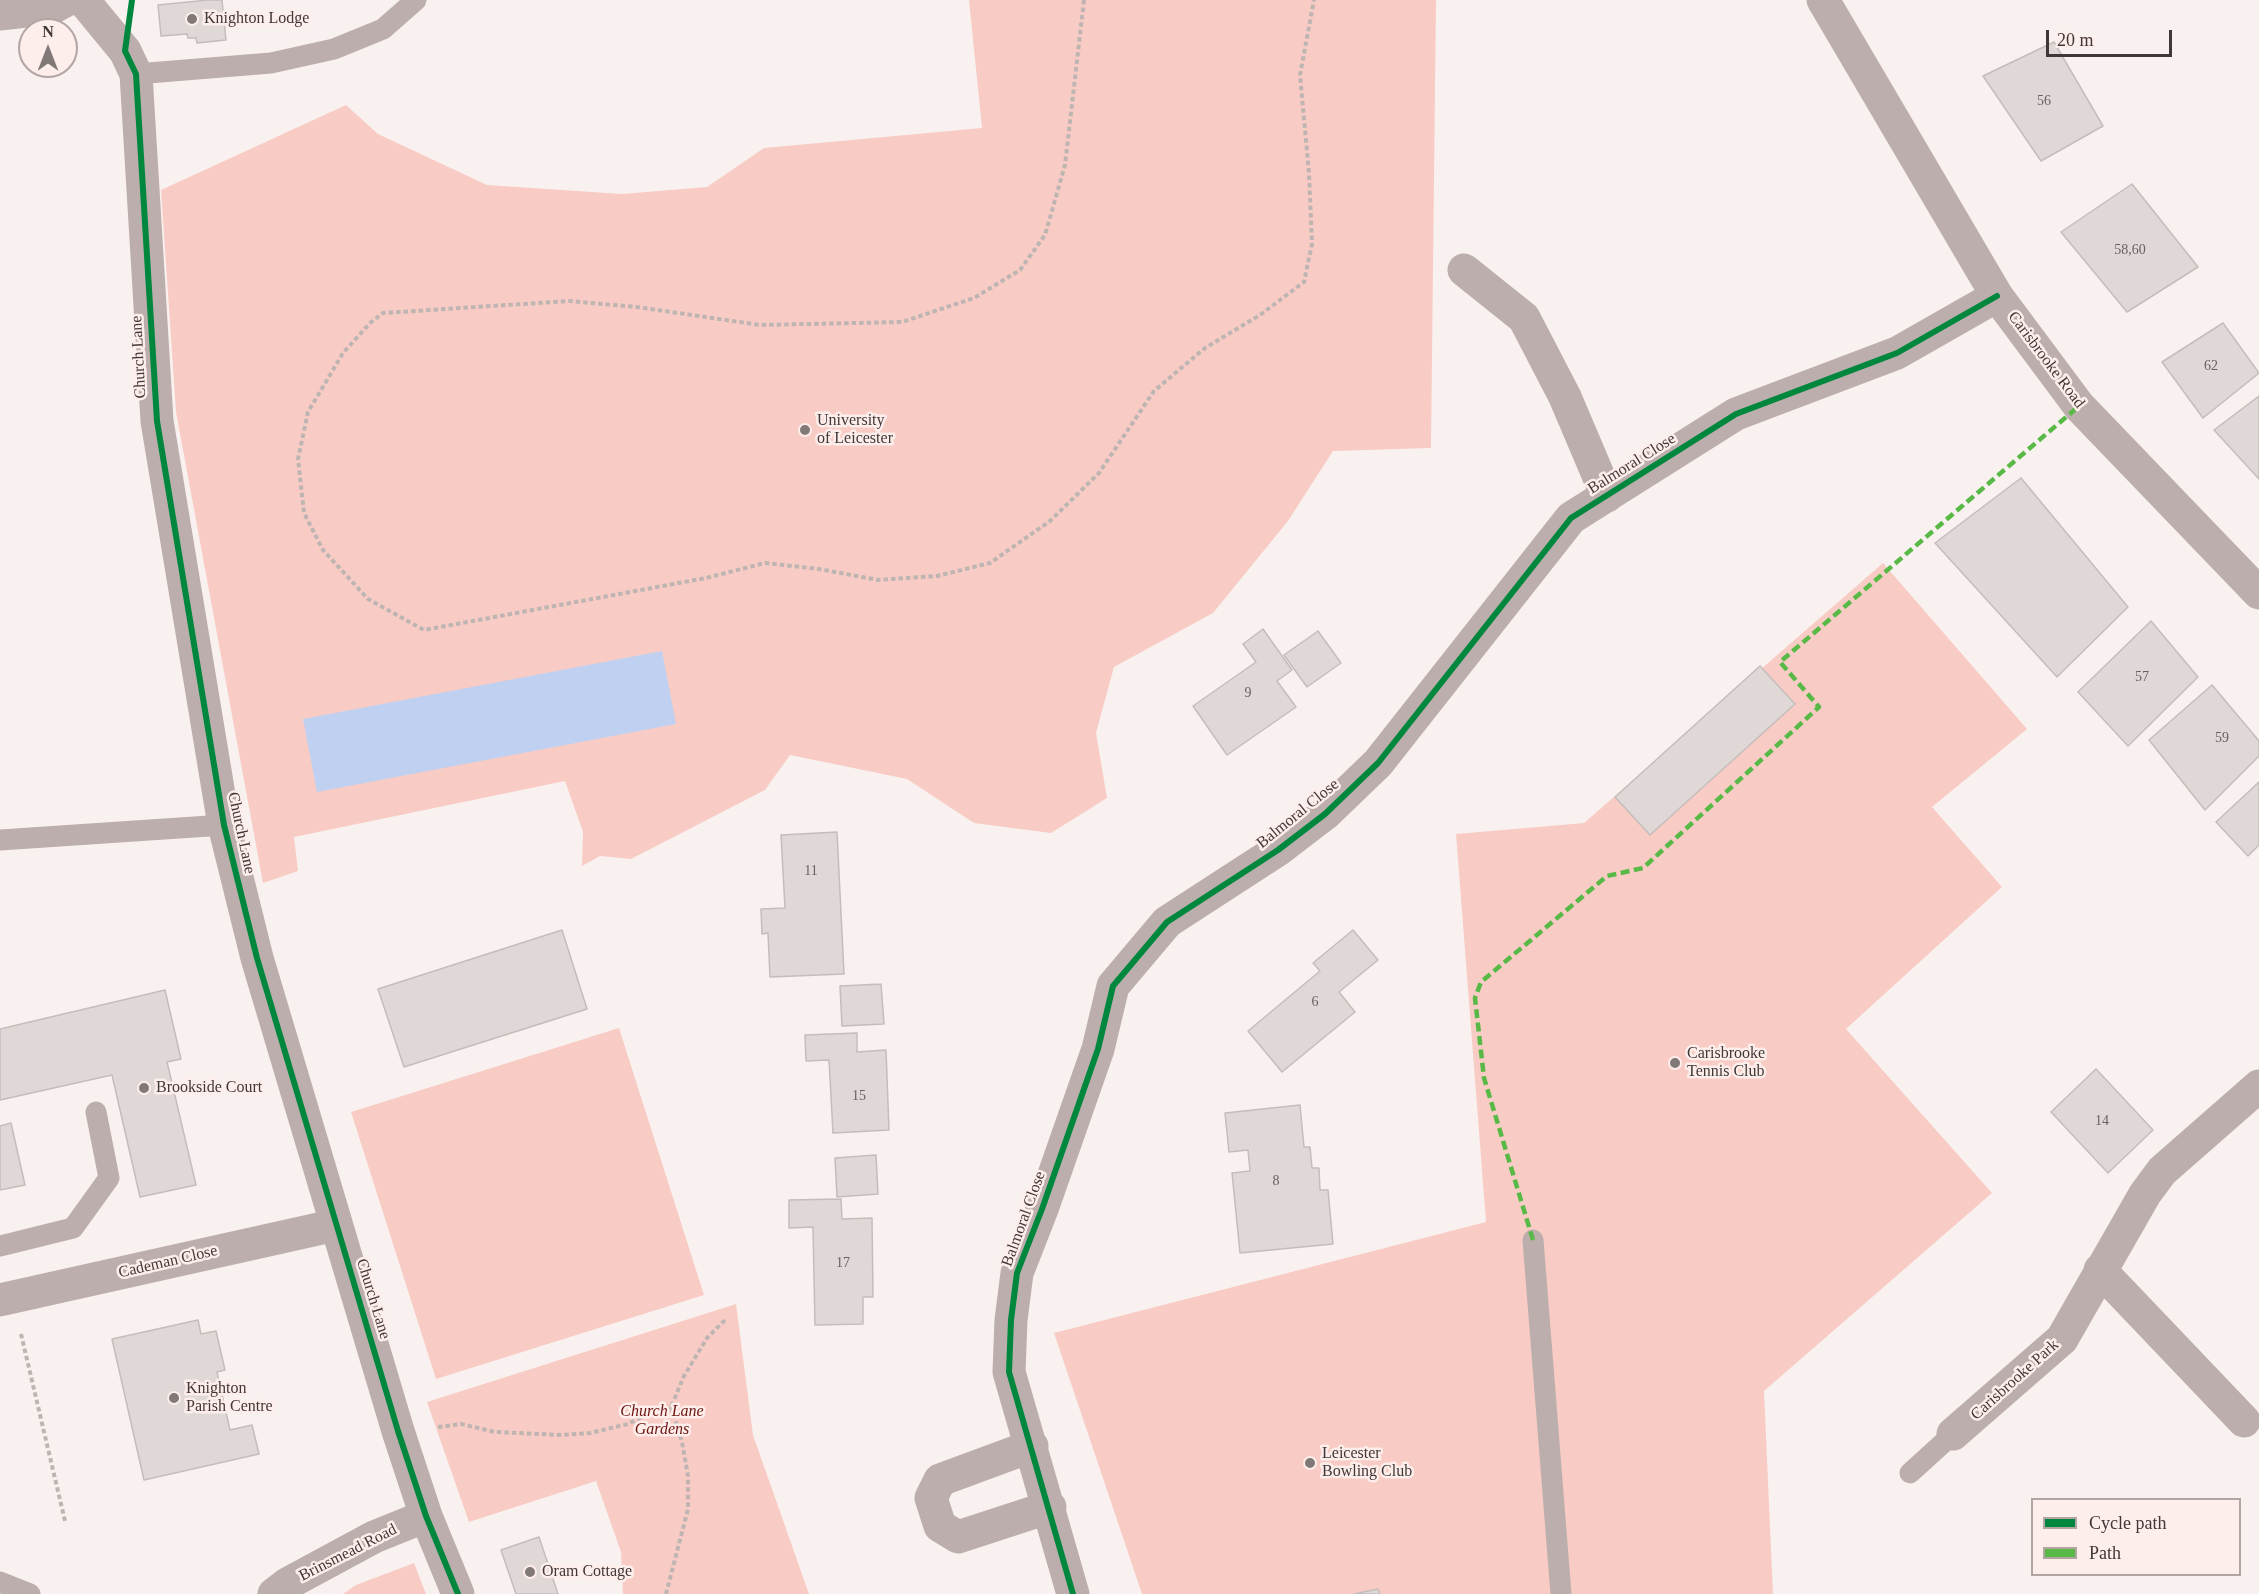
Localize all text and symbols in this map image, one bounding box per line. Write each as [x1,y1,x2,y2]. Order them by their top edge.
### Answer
place label: Knighton Lodge [204,9,309,29]
marker: Knighton Lodge [185,12,199,26]
north arrow [18,18,78,78]
scale bar [2049,18,2175,56]
text: N [42,23,54,40]
text: 20 m [2057,30,2094,50]
house number: 56 [2037,93,2051,109]
house number: 58,60 [2114,242,2146,258]
street label: Carisbrooke Road [2003,308,2089,412]
street label: Church Lane [127,315,151,399]
house number: 62 [2204,358,2218,374]
place label: University of Leicester [817,411,893,449]
marker: University of Leicester [798,423,812,437]
street label: Balmoral Close [1585,429,1679,499]
house number: 57 [2135,669,2149,685]
house number: 9 [1244,685,1252,701]
house number: 59 [2215,730,2229,746]
street label: Balmoral Close [1253,775,1343,853]
street label: Church Lane [223,790,259,876]
house number: 11 [804,863,818,879]
house number: 6 [1312,994,1318,1010]
place label: Carisbrooke Tennis Club [1687,1044,1765,1082]
marker: Carisbrooke Tennis Club [1668,1056,1682,1070]
place label: Brookside Court [156,1078,262,1098]
marker: Brookside Court [137,1081,151,1095]
house number: 15 [852,1088,866,1104]
house number: 14 [2095,1113,2109,1129]
street label: Balmoral Close [998,1169,1050,1269]
house number: 8 [1272,1173,1280,1189]
street label: Cademan Close [117,1241,219,1283]
house number: 17 [836,1255,850,1271]
street label: Church Lane [352,1256,394,1342]
street label: Carisbrooke Park [1967,1336,2063,1424]
place label: Knighton Parish Centre [186,1379,273,1417]
marker: Knighton Parish Centre [167,1391,181,1405]
park label: Church Lane Gardens [620,1402,704,1440]
place label: Leicester Bowling Club [1322,1444,1412,1482]
marker: Leicester Bowling Club [1303,1456,1317,1470]
legend [2031,1498,2241,1576]
text: Cycle path [2089,1513,2166,1533]
street label: Brinsmead Road [296,1520,400,1586]
text: Path [2089,1543,2121,1563]
place label: Oram Cottage [542,1562,632,1582]
marker: Oram Cottage [523,1565,537,1579]

